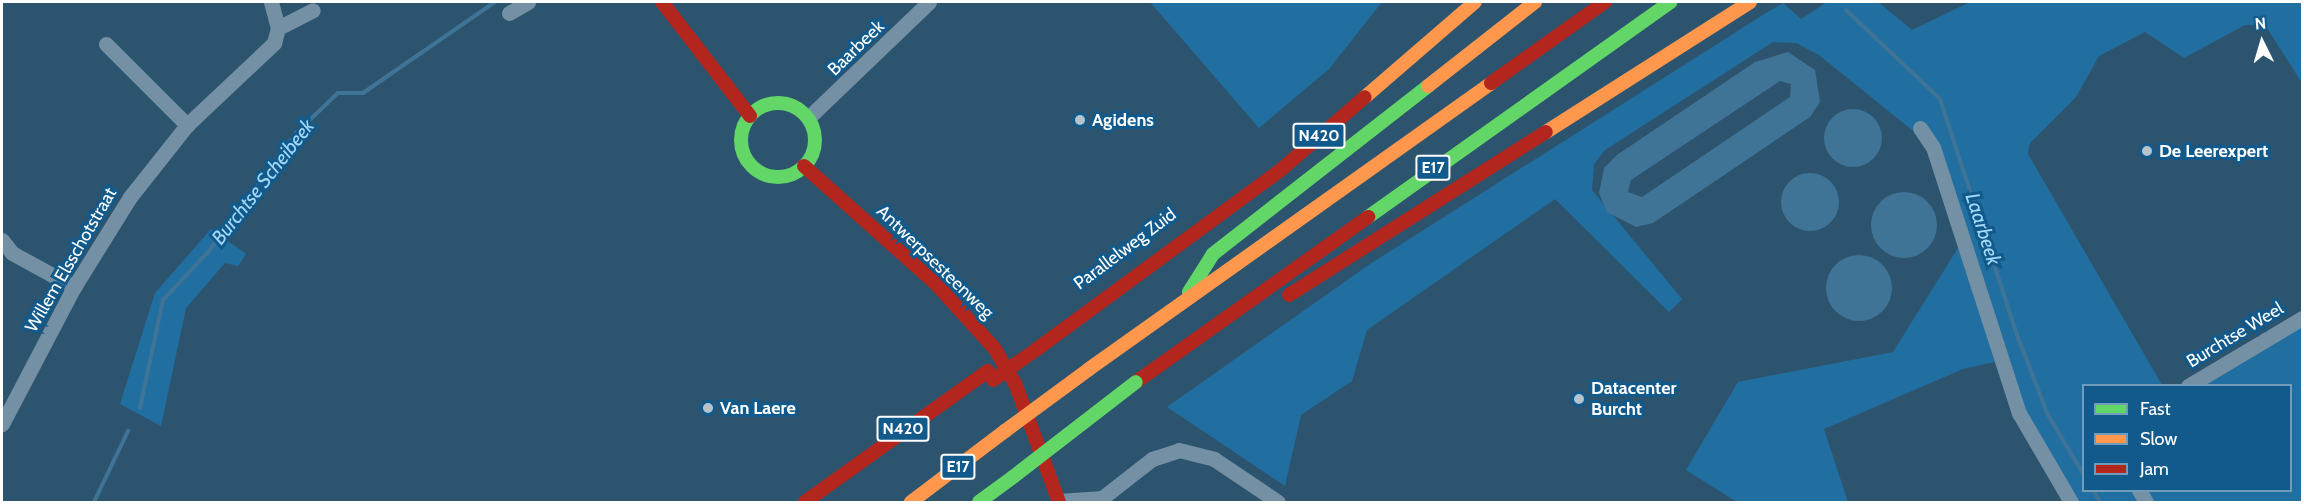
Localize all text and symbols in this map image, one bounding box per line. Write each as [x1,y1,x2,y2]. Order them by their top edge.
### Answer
north arrow [2232,12,2292,72]
text: N [2254,14,2267,34]
street label: Baarbeek [823,16,889,80]
place label: Agidens [1092,109,1154,131]
marker: Agidens [1073,113,1087,127]
water label: Burchtse Scheibeek [207,115,319,249]
road number: N420 [1292,123,1346,149]
place label: De Leerexpert [2159,140,2268,162]
marker: De Leerexpert [2140,144,2154,158]
road number: E17 [1415,155,1451,181]
street label: Willem Elsschotstraat [21,184,121,336]
water label: Laarbeek [1960,190,2006,268]
street label: Antwerpsesteenweg [872,201,998,323]
street label: Parallelweg Zuid [1070,204,1180,294]
street label: Burchtse Weel [2183,298,2287,372]
place label: Datacenter Burcht [1591,378,1676,420]
legend [2082,384,2292,492]
marker: Datacenter Burcht [1572,392,1586,406]
place label: Van Laere [720,397,796,419]
text: Fast [2140,398,2171,420]
marker: Van Laere [701,401,715,415]
road number: N420 [876,416,930,442]
text: Slow [2140,428,2177,450]
road number: E17 [940,454,976,480]
text: Jam [2140,458,2169,480]

